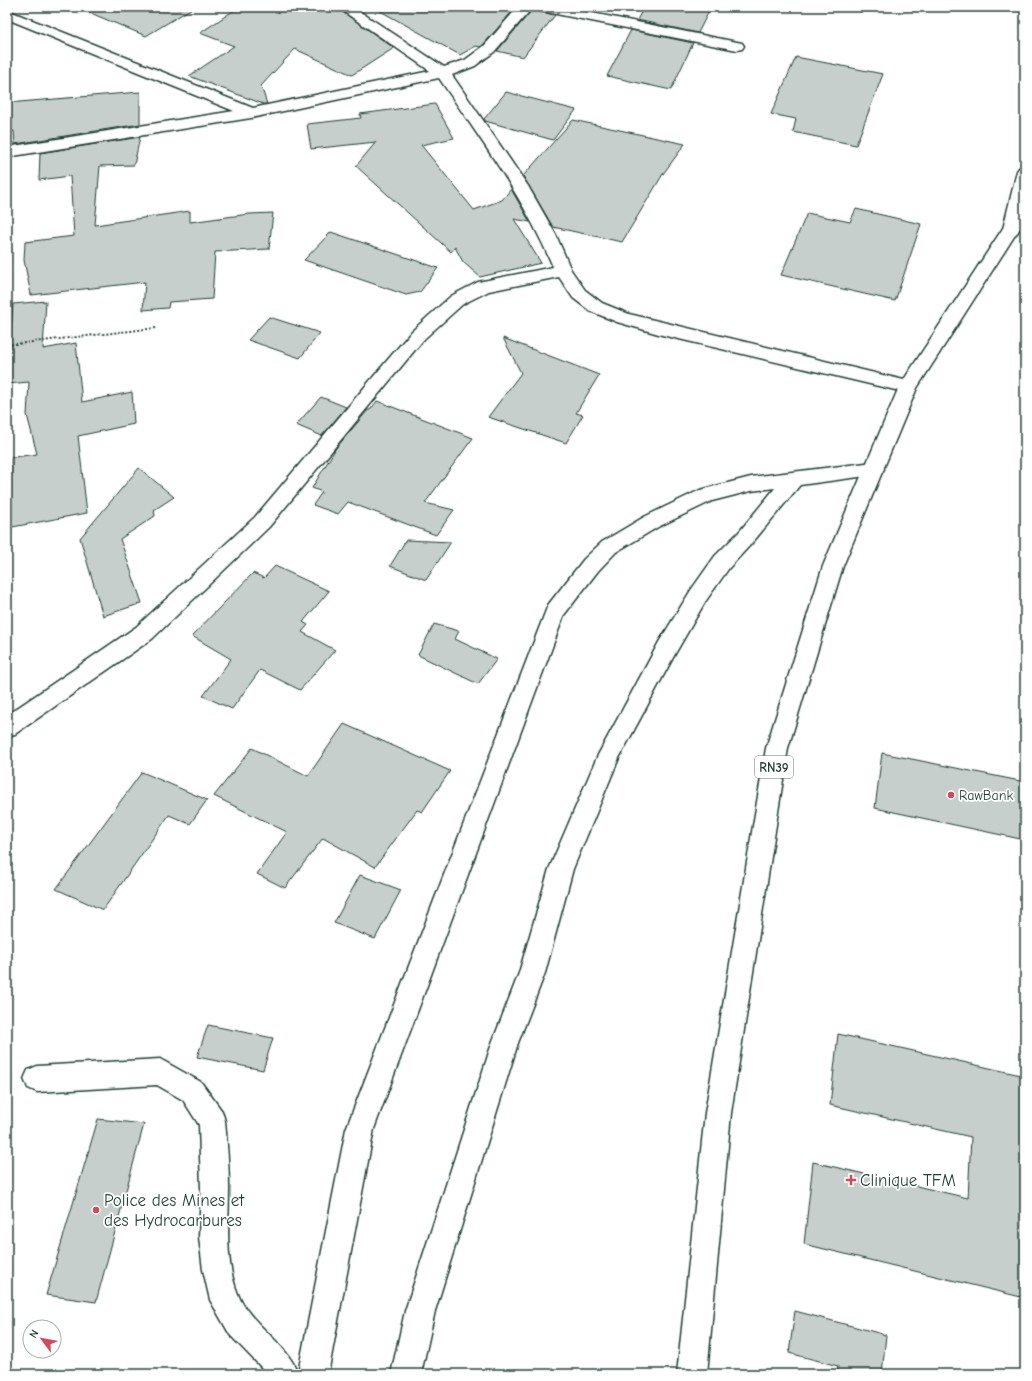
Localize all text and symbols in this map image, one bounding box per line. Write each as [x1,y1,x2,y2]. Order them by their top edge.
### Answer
road number: RN39 [755,756,793,778]
place label: RawBank [959,787,1013,804]
marker: RawBank [946,790,956,800]
place label: Clinique TFM [860,1171,956,1190]
marker: Clinique TFM [845,1174,857,1186]
place label: Police des Mines et des Hydrocarbures [104,1191,245,1230]
marker: Police des Mines et des Hydrocarbures [91,1205,101,1215]
north arrow [22,1319,62,1359]
text: N [27,1327,41,1340]

